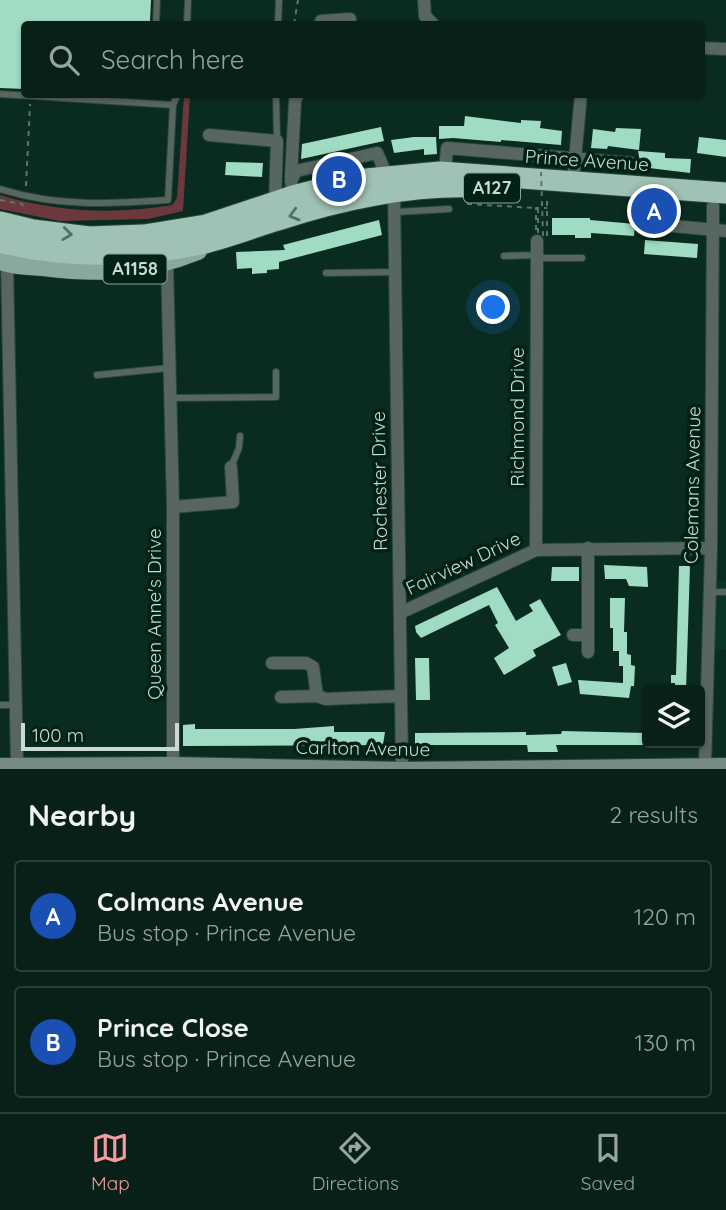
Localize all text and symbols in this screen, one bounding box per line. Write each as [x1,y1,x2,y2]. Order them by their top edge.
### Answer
search box [21,21,705,98]
icon: search [45,41,83,79]
text: Search here [101,43,245,76]
street label: Prince Avenue [524,144,650,176]
pin: B [316,153,362,205]
road number: A127 [464,174,520,202]
pin: A [631,185,677,237]
one-way arrow [288,206,300,221]
one-way arrow [61,227,73,242]
road number: A1158 [104,255,166,284]
your location [476,290,510,324]
street label: Richmond Drive [505,347,529,487]
street label: Colemans Avenue [679,406,705,564]
street label: Rochester Drive [366,411,392,551]
street label: Fairview Drive [402,526,524,600]
street label: Queen Anne's Drive [142,528,166,700]
map controls [642,685,705,748]
button: layers [642,685,705,748]
scale bar [21,720,178,752]
text: 100 m [32,723,84,747]
street label: Carlton Avenue [296,735,430,761]
text: Nearby [28,796,136,834]
text: 2 results [609,800,698,829]
text: Colmans Avenue [97,885,304,918]
text: A [46,902,60,931]
text: 120 m [634,902,696,931]
text: Bus stop · Prince Avenue [97,918,356,947]
text: Prince Close [97,1011,249,1044]
text: B [45,1028,61,1057]
text: 130 m [634,1028,696,1057]
text: Bus stop · Prince Avenue [97,1044,356,1073]
tab: Map [91,1129,130,1195]
tab: Directions [312,1129,399,1195]
tab: Saved [581,1129,635,1195]

